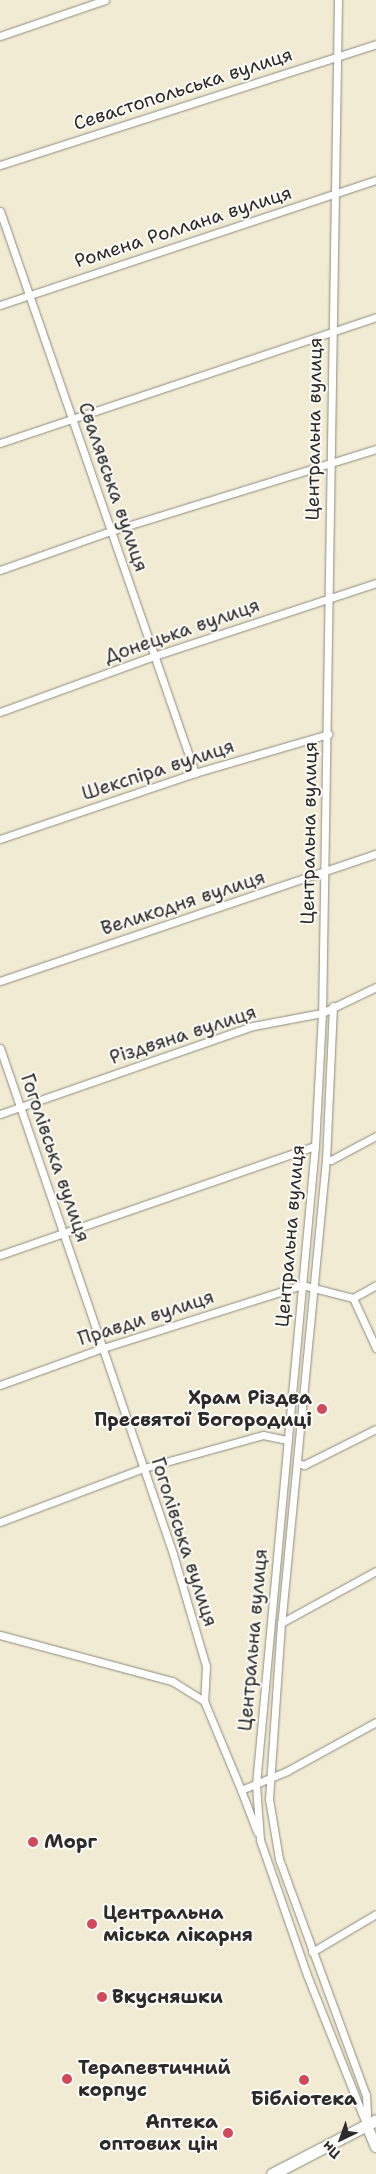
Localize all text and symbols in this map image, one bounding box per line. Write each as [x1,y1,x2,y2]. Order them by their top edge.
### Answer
street label: Севастопольська вулиця [71,43,295,135]
street label: Ромена Роллана вулиця [71,181,295,273]
street label: Центральна вулиця [301,337,327,521]
street label: Свалявська вулиця [73,399,153,575]
street label: Донецька вулиця [101,594,263,668]
street label: Шекспіра вулиця [79,735,237,805]
street label: Центральна вулиця [296,741,322,925]
street label: Великодня вулиця [98,866,268,940]
street label: Різдвяна вулиця [107,1001,259,1069]
street label: Гоголівська вулиця [15,1071,95,1245]
street label: Центральна вулиця [271,1144,309,1328]
street label: Правди вулиця [75,1285,217,1351]
place label: Храм Різдва Пресвятої Богородиці [94,1387,312,1431]
marker: Храм Різдва Пресвятої Богородиці [316,1403,328,1415]
street label: Гоголівська вулиця [146,1454,222,1630]
street label: Центральна вулиця [234,1548,272,1732]
place label: Морг [44,1831,97,1853]
marker: Морг [26,1835,40,1849]
place label: Центральна міська лікарня [103,1902,253,1946]
marker: Центральна міська лікарня [85,1917,99,1931]
place label: Вкусняшки [112,1986,223,2008]
marker: Вкусняшки [96,1991,108,2003]
place label: Терапевтичний корпус [78,2057,231,2101]
marker: Терапевтичний корпус [60,2072,74,2086]
marker: Бібліотека [298,2074,310,2086]
place label: Бібліотека [251,2088,357,2110]
place label: Аптека оптових цін [99,2111,218,2155]
north arrow [316,2114,366,2164]
marker: Аптека оптових цін [222,2127,234,2139]
text: Пн [318,2137,344,2163]

